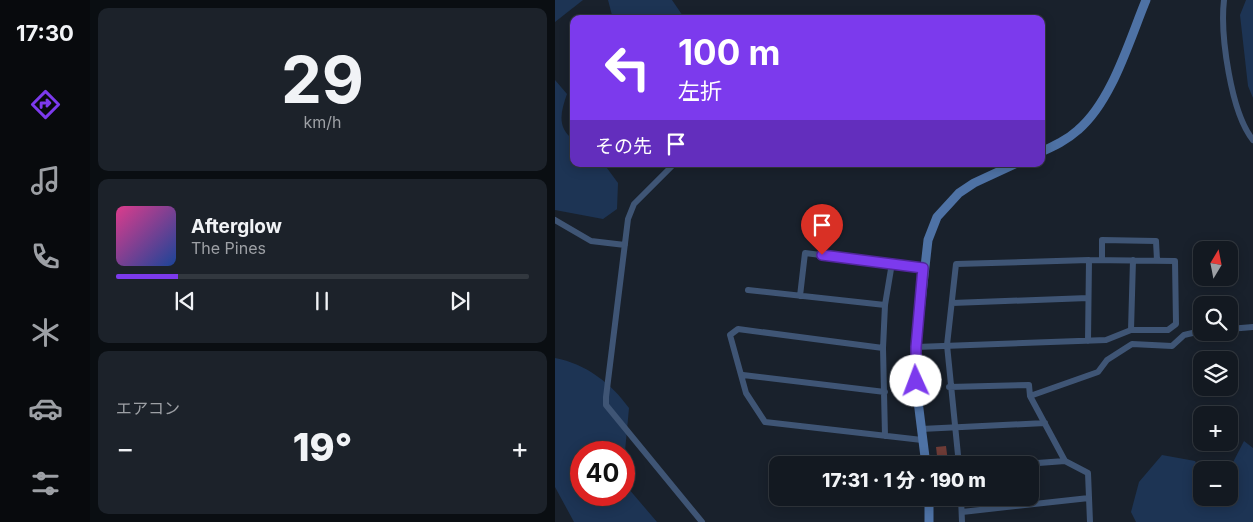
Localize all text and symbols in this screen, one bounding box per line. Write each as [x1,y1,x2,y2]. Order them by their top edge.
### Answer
text: 17:30 [16,20,74,46]
text: 100 m [678,31,781,73]
icon: left [595,35,660,100]
text: 29 [281,40,364,119]
text: 左折 [678,78,722,104]
icon: directions [28,87,63,122]
text: km/h [303,112,342,132]
icon: arrive [662,130,690,158]
text: その先 [595,135,652,158]
icon: music [28,163,63,198]
pin [801,204,843,255]
icon: arrive [808,211,836,239]
text: Afterglow [191,215,282,238]
text: The Pines [191,238,266,258]
icon: phone [28,239,63,274]
north arrow [1193,241,1237,286]
map controls [1193,241,1238,506]
icon: previous [171,287,199,315]
icon: pause [308,287,336,315]
icon: next [446,287,474,315]
button: search [1193,296,1238,341]
icon: climate [28,315,63,350]
button: layers [1193,351,1238,396]
position arrow [889,354,941,406]
icon: car [28,391,63,426]
text: エアコン [116,398,180,418]
button: + [1193,406,1238,451]
text: 19° [293,424,352,470]
text: − [116,431,135,465]
text: + [510,431,529,465]
speed limit sign: 40 [570,441,635,506]
button: − [1193,461,1238,506]
icon: filters [28,466,63,501]
text: 17:31 · 1 分 · 190 m [822,469,986,492]

